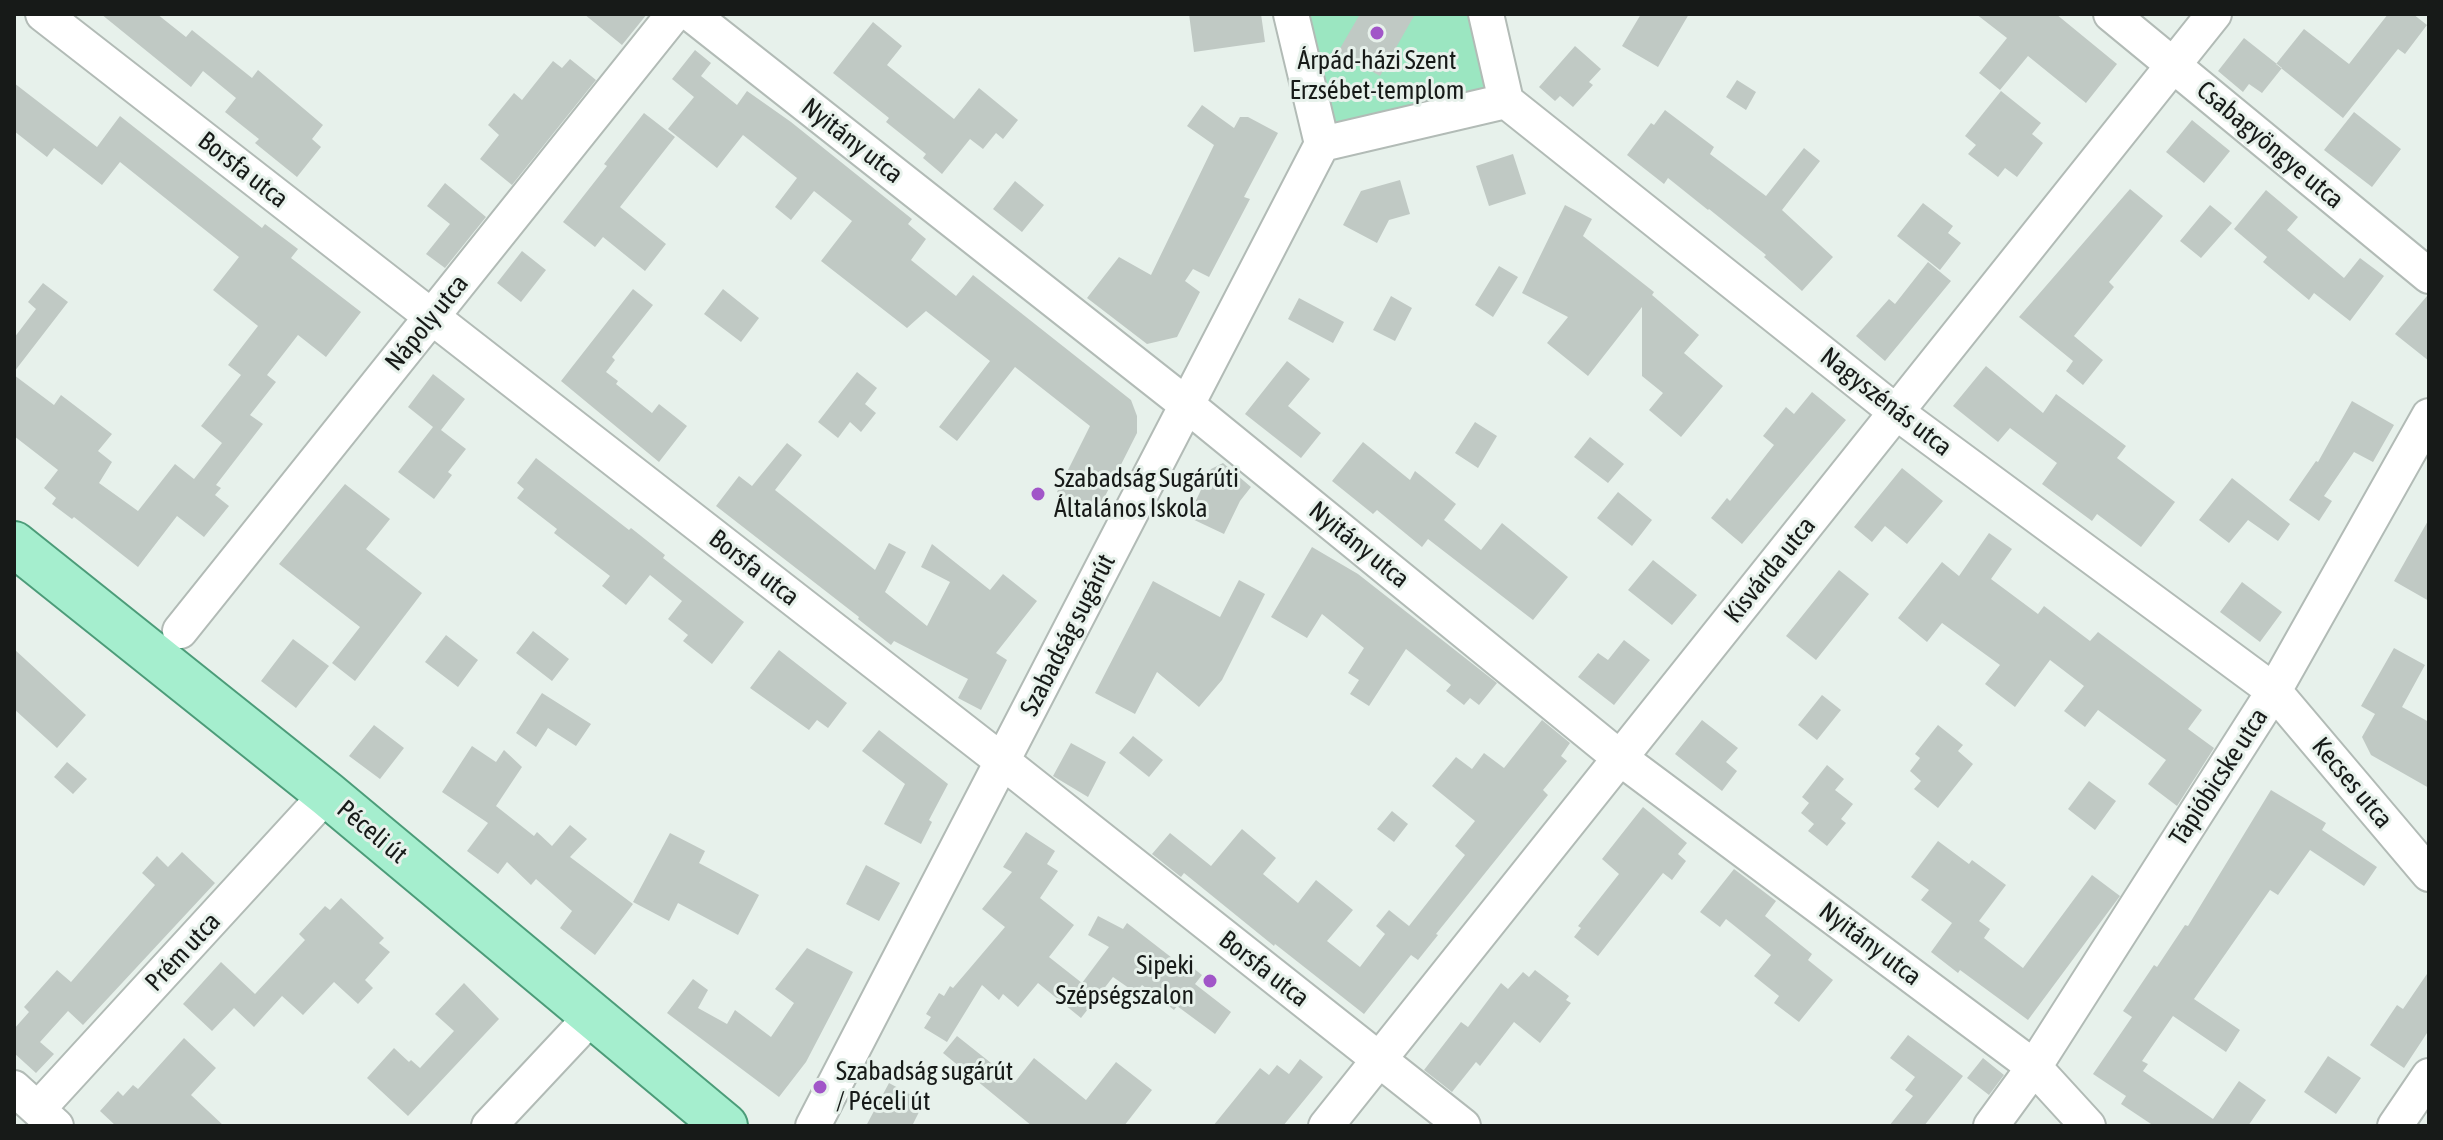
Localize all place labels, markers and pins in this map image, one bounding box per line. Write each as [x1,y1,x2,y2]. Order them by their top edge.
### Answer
marker: Árpád-házi Szent Erzsébet-templom [1368,24,1386,42]
place label: Árpád-házi Szent Erzsébet-templom [1290,45,1464,106]
place label: Szabadság Sugárúti Általános Iskola [1054,463,1239,524]
marker: Szabadság Sugárúti Általános Iskola [1029,485,1047,503]
place label: Sipeki Szépségszalon [1056,950,1194,1012]
marker: Sipeki Szépségszalon [1201,972,1219,990]
place label: Szabadság sugárút / Péceli út [836,1056,1013,1118]
marker: Szabadság sugárút / Péceli út [811,1078,829,1096]

